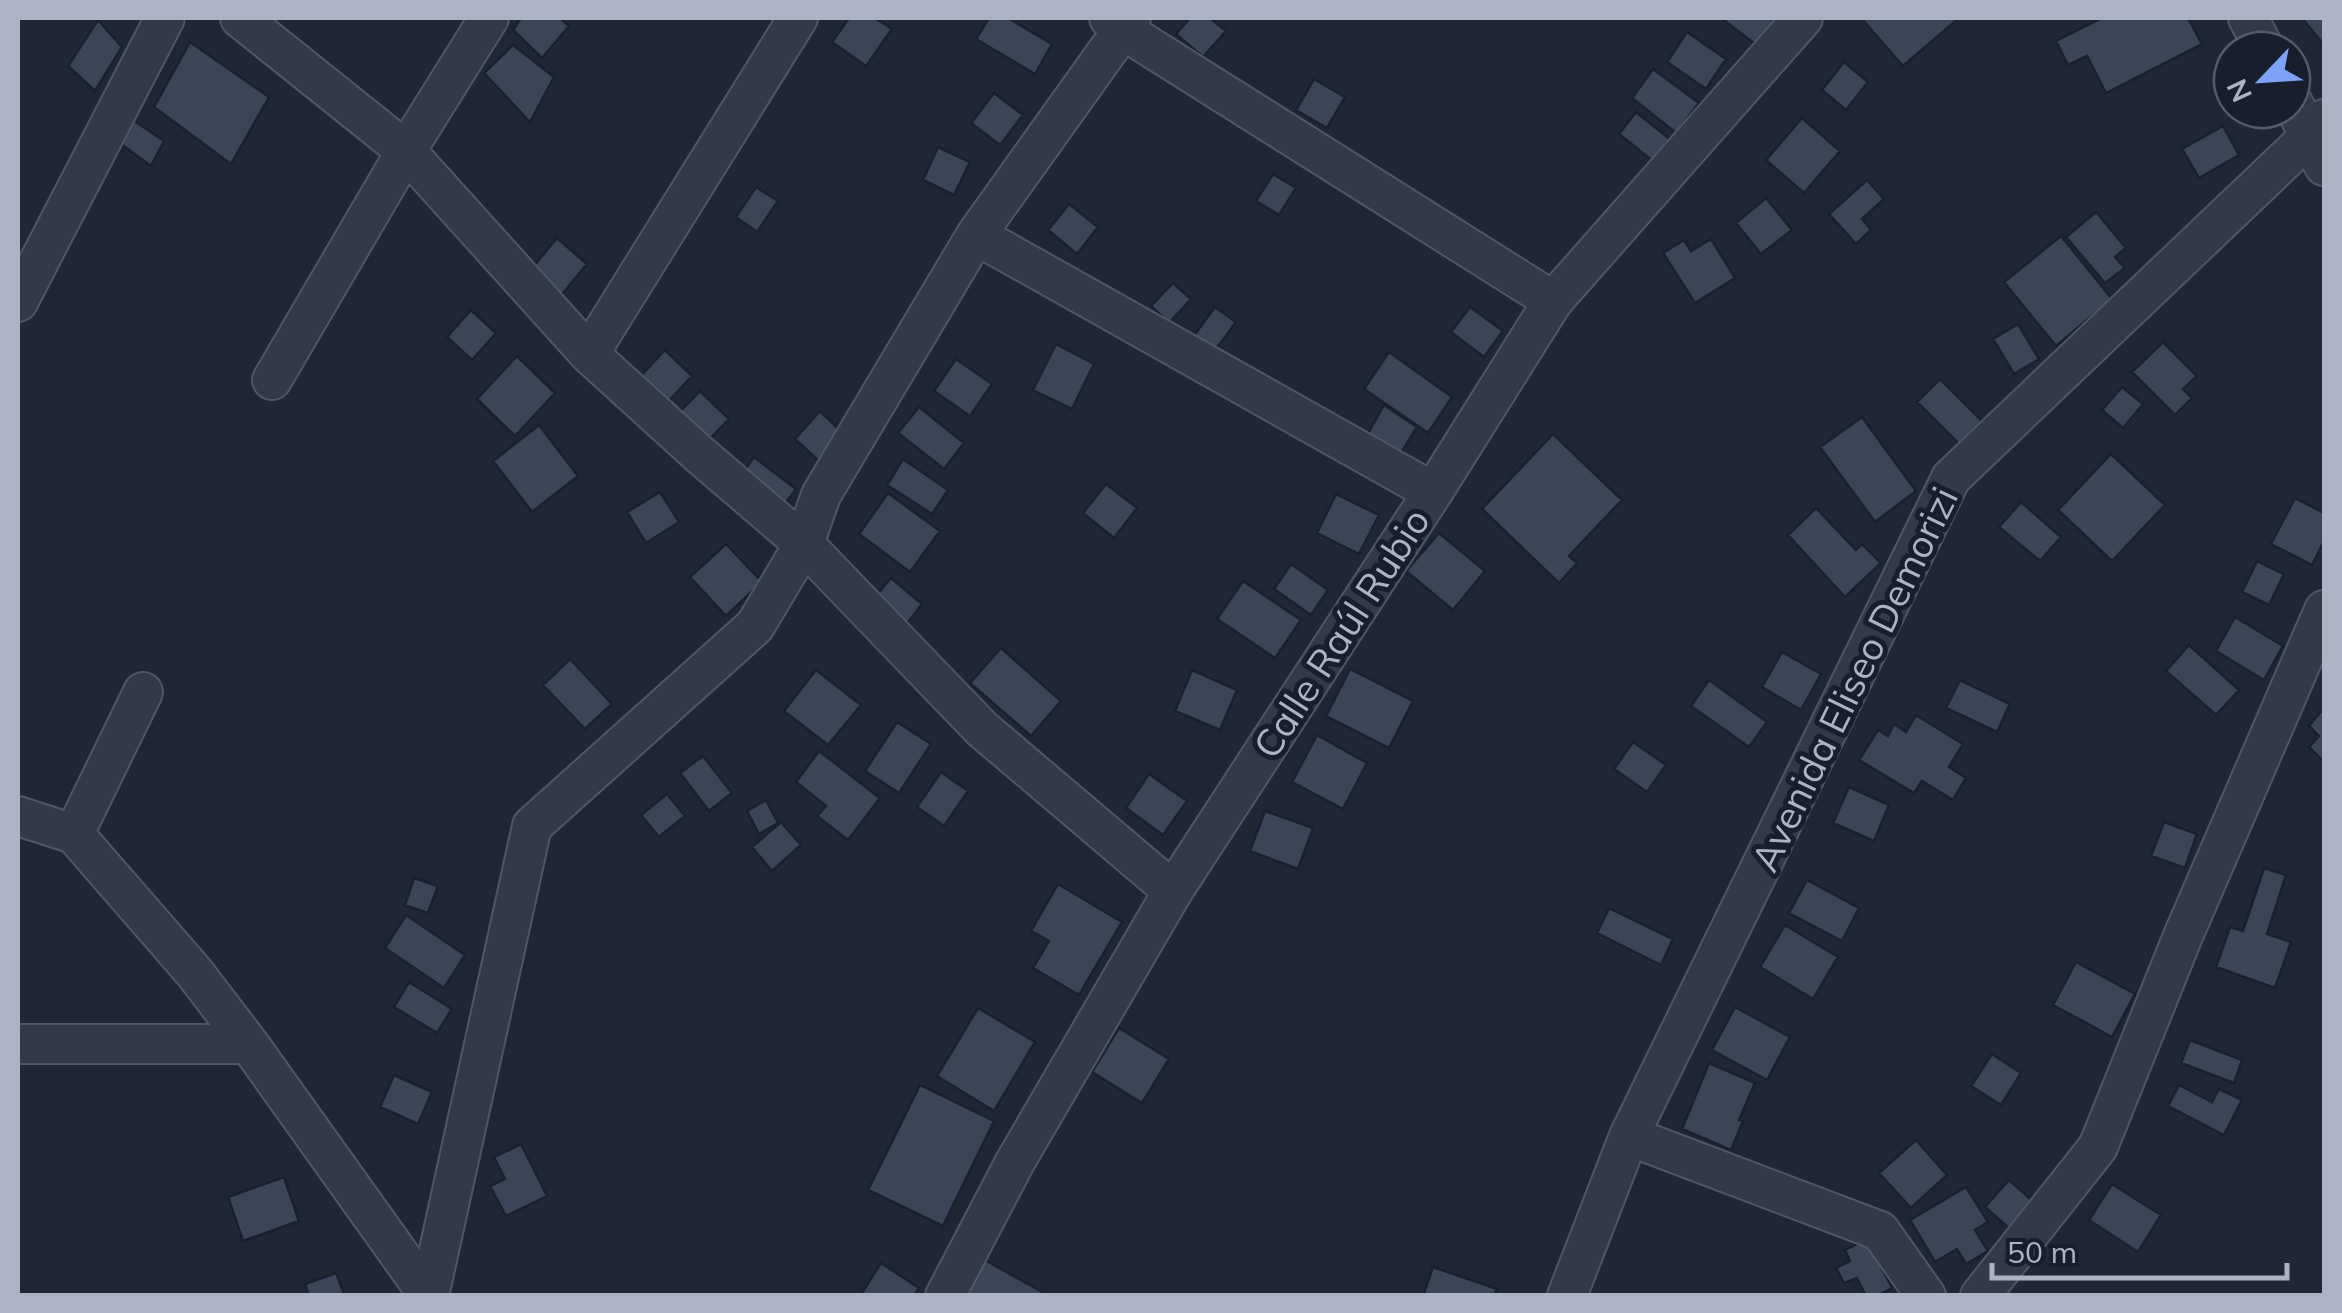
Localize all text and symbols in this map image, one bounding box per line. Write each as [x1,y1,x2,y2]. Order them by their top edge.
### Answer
north arrow [2212,30,2312,130]
text: N [2219,74,2259,108]
street label: Avenida Eliseo Demorizi [1740,479,1968,879]
street label: Calle Raúl Rubio [1242,499,1440,767]
scale bar [1992,1218,2287,1280]
text: 50 m [2007,1233,2077,1271]

